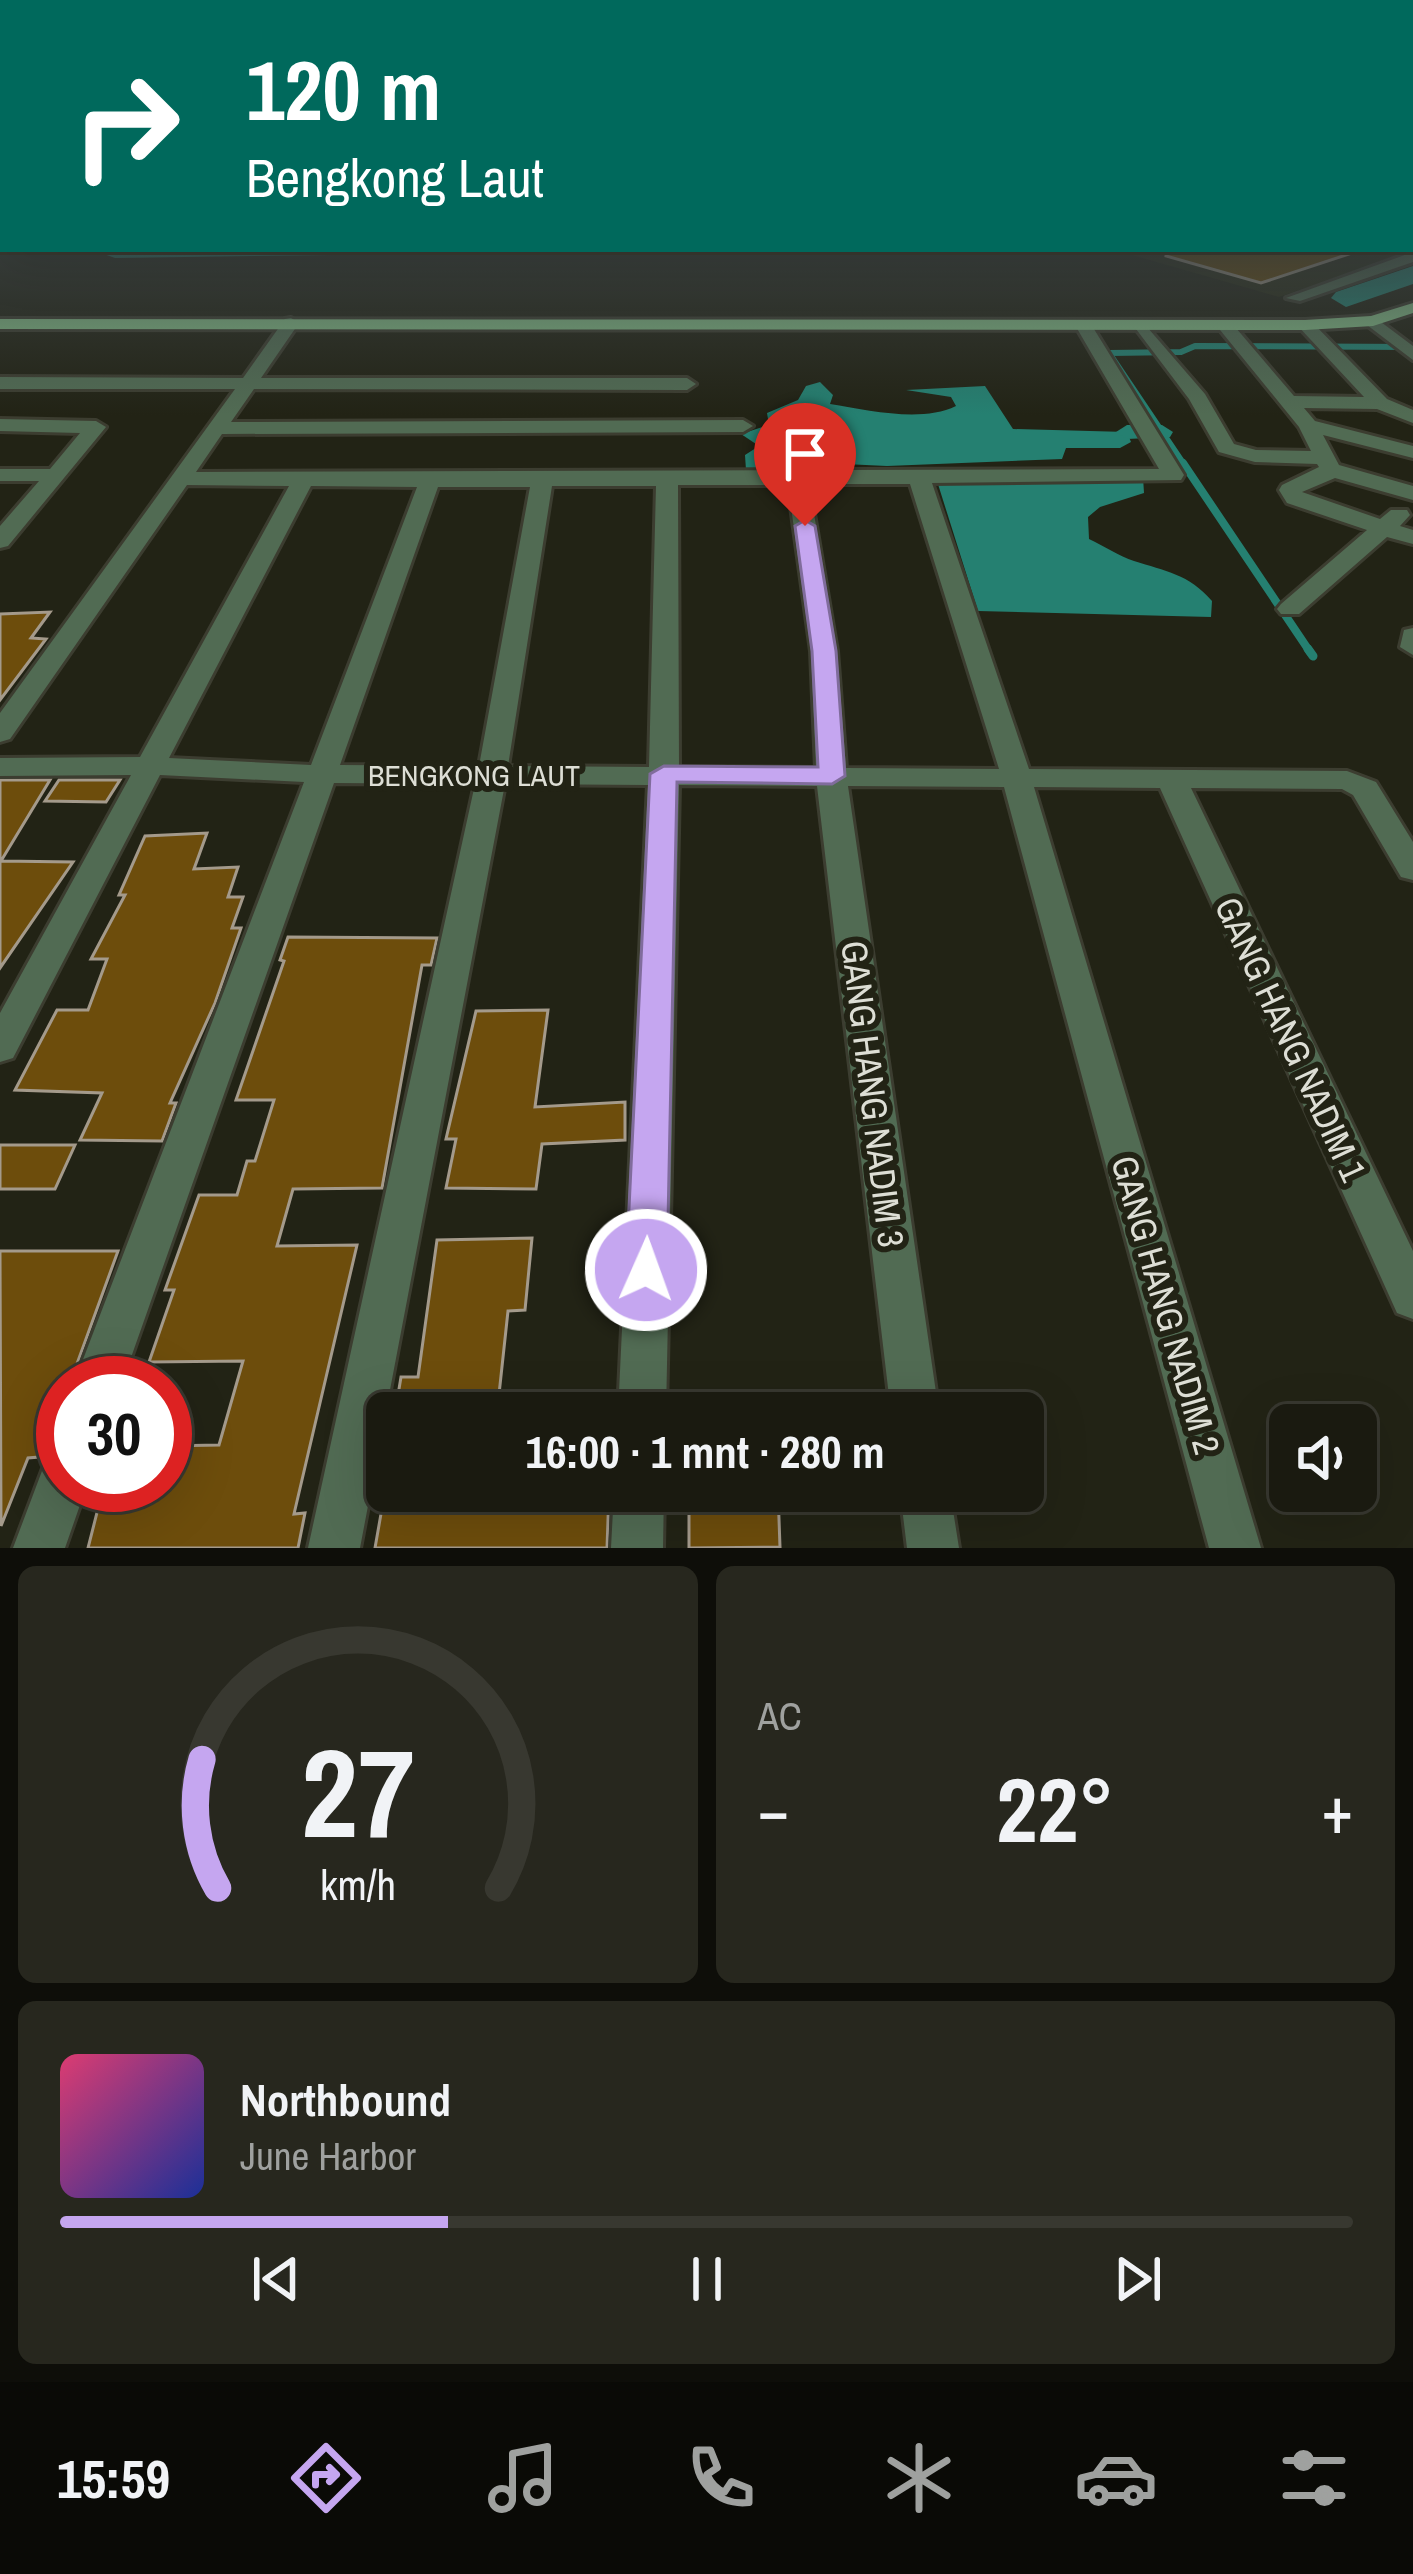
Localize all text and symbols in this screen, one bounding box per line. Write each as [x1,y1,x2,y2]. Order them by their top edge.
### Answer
text: 120 m [246,33,441,146]
icon: right [48,48,204,204]
text: Bengkong Laut [246,141,544,214]
pin [754,403,856,526]
icon: arrive [772,421,838,487]
street label: BENGKONG LAUT [368,755,580,795]
street label: GANG HANG NADIM 1 [1204,889,1378,1189]
street label: GANG HANG NADIM 3 [830,938,916,1250]
street label: GANG HANG NADIM 2 [1100,1150,1232,1460]
position arrow [583,1207,709,1333]
speed limit sign: 30 [36,1356,192,1512]
map controls [1269,1404,1377,1512]
button: sound [1269,1404,1377,1512]
text: 16:00 · 1 mnt · 280 m [526,1421,884,1482]
text: AC [758,1690,802,1742]
text: 27 [301,1708,415,1876]
text: 22° [996,1749,1114,1870]
text: − [758,1765,789,1854]
text: + [1321,1765,1353,1854]
text: km/h [320,1855,396,1912]
text: Northbound [240,2069,451,2130]
text: June Harbor [240,2130,416,2182]
icon: previous [243,2246,309,2312]
icon: pause [674,2246,740,2312]
icon: next [1105,2246,1171,2312]
icon: directions [284,2436,368,2520]
icon: music [481,2436,565,2520]
icon: phone [679,2436,763,2520]
icon: climate [877,2436,961,2520]
icon: car [1074,2436,1158,2520]
icon: filters [1272,2436,1356,2520]
text: 15:59 [57,2442,170,2515]

